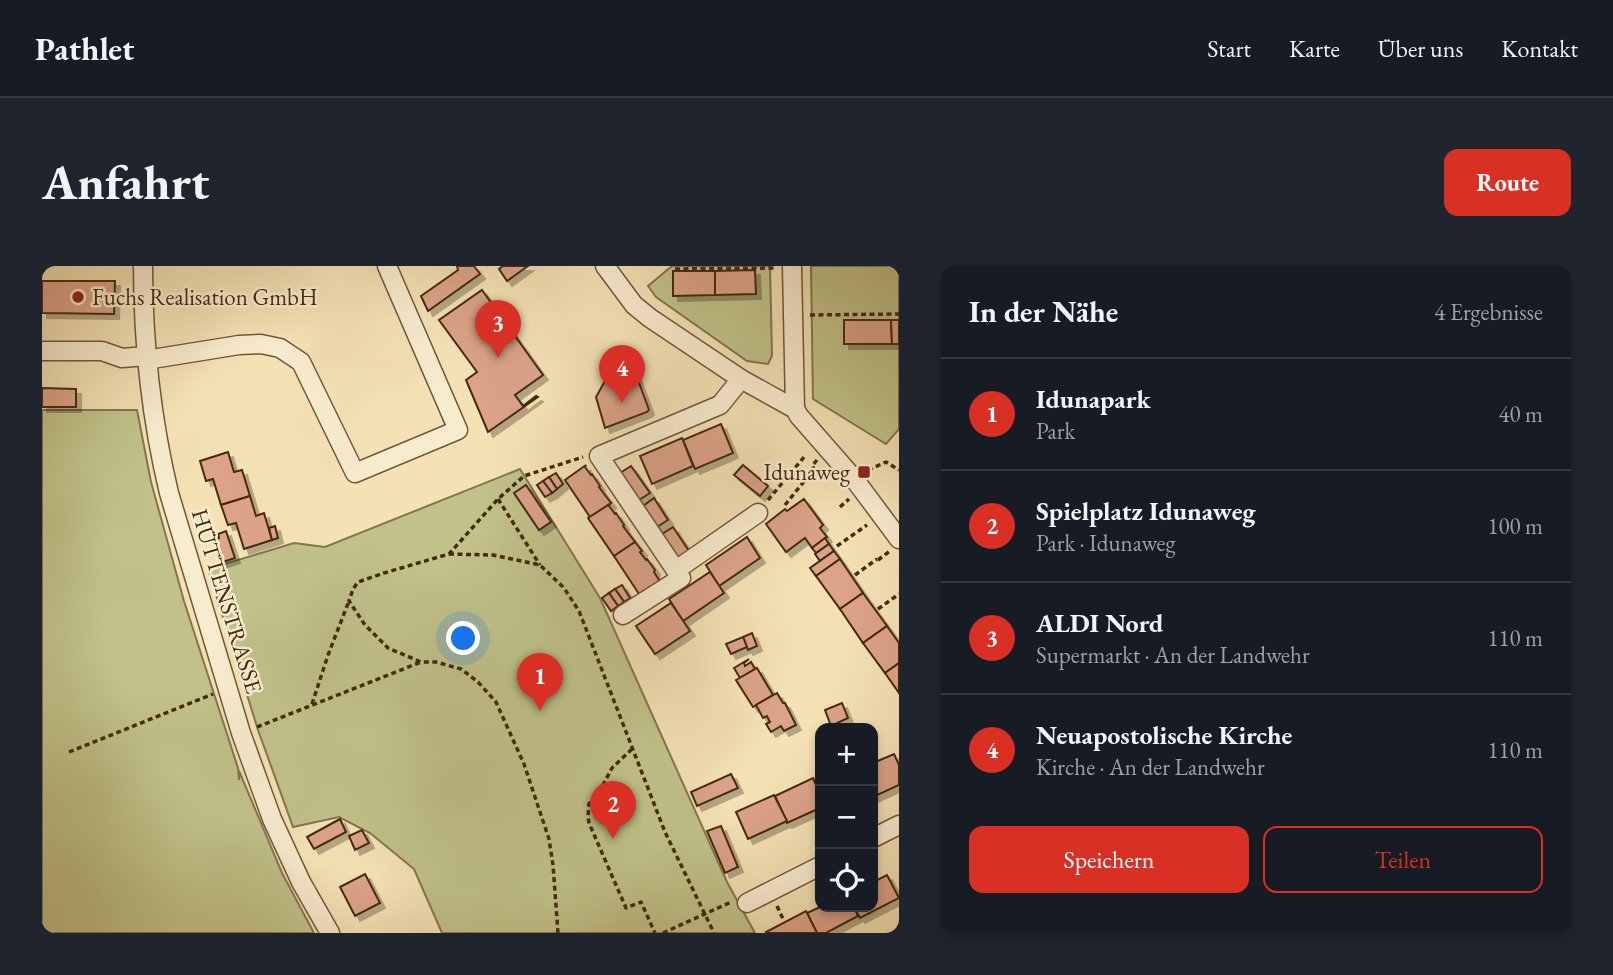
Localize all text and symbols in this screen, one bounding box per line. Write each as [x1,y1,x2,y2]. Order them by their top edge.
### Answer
text: Pathlet [35,27,134,70]
text: Start [1207,33,1251,64]
text: Karte [1289,33,1340,64]
text: Über uns [1378,33,1463,64]
text: Kontakt [1501,33,1578,64]
button: Route [1444,149,1571,216]
text: Anfahrt [42,150,209,214]
place label: Fuchs Realisation GmbH [92,282,318,312]
marker: Fuchs Realisation GmbH [70,289,86,305]
text: In der Nähe [969,292,1118,331]
text: 4 Ergebnisse [1434,297,1543,327]
pin: 3 [475,300,521,358]
pin: 4 [599,345,645,403]
text: Idunapark [1036,382,1151,416]
text: 1 [986,399,998,429]
text: 40 m [1498,399,1543,429]
text: Park [1036,416,1075,446]
place label: Idunaweg [763,457,851,487]
marker: Idunaweg [856,464,872,480]
text: Spielplatz Idunaweg [1036,494,1256,528]
street label: HÜTTENSTRASSE [185,505,269,697]
text: 2 [986,511,998,541]
text: 100 m [1487,511,1543,541]
text: Park · Idunaweg [1036,528,1176,558]
text: ALDI Nord [1036,606,1163,640]
your location [446,621,480,655]
text: 3 [986,623,998,653]
text: 110 m [1487,623,1543,653]
text: Supermarkt · An der Landwehr [1036,640,1310,670]
pin: 1 [517,653,563,711]
text: Neuapostolische Kirche [1036,718,1292,752]
map controls [815,723,878,912]
button: + [815,723,878,786]
text: 4 [986,735,998,765]
text: 110 m [1487,735,1543,765]
text: Kirche · An der Landwehr [1036,752,1265,782]
pin: 2 [590,781,636,839]
button: − [815,786,878,849]
button: Speichern [969,826,1249,893]
button: Teilen [1263,826,1543,893]
button: locate [815,849,878,912]

